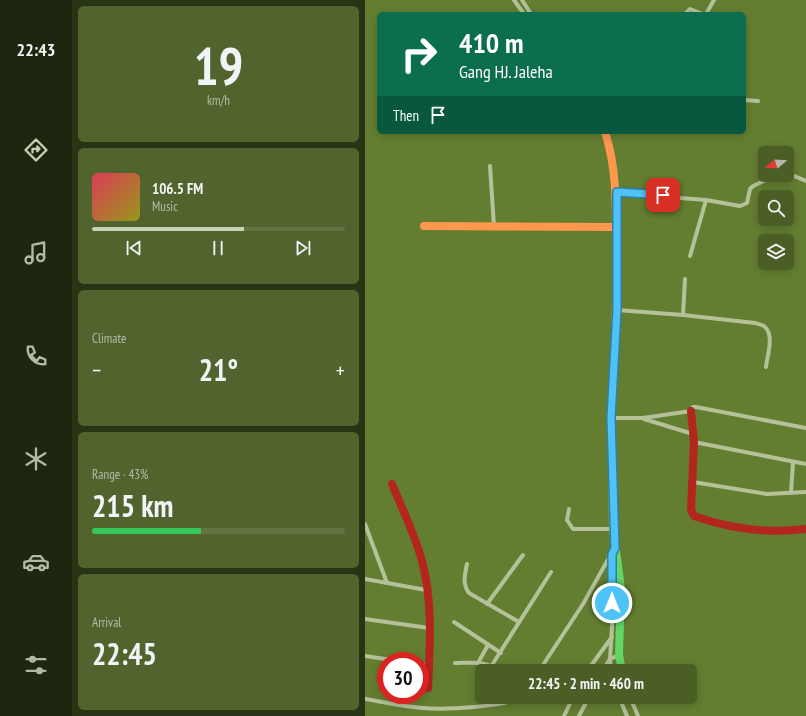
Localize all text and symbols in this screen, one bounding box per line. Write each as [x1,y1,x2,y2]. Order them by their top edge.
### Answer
text: 410 m [459,24,523,61]
icon: right [393,28,445,80]
text: 19 [194,32,243,99]
text: 22:43 [17,38,55,61]
text: Gang HJ. Jaleha [459,60,553,83]
text: km/h [207,92,230,109]
icon: arrive [427,104,449,126]
text: Then [393,106,419,125]
icon: directions [22,136,50,164]
north arrow [758,146,794,182]
map controls [758,146,794,270]
pin [646,178,680,212]
text: 106.5 FM [152,179,203,198]
icon: arrive [652,184,674,206]
button: search [758,190,794,226]
text: Music [152,198,178,215]
button: layers [758,234,794,270]
icon: previous [123,237,145,259]
icon: pause [207,237,229,259]
icon: next [292,237,314,259]
icon: music [22,239,50,267]
text: Climate [92,330,126,347]
icon: phone [22,342,50,370]
text: 21° [199,350,238,389]
text: − [92,356,101,384]
text: + [336,356,345,384]
icon: climate [22,445,50,473]
text: Range · 43% [92,466,148,483]
text: 215 km [92,486,173,525]
icon: car [22,548,50,576]
position arrow [591,582,633,624]
text: Arrival [92,614,121,631]
text: 22:45 [92,634,157,673]
icon: filters [22,651,50,679]
speed limit sign: 30 [377,652,429,704]
text: 22:45 · 2 min · 460 m [528,674,644,693]

